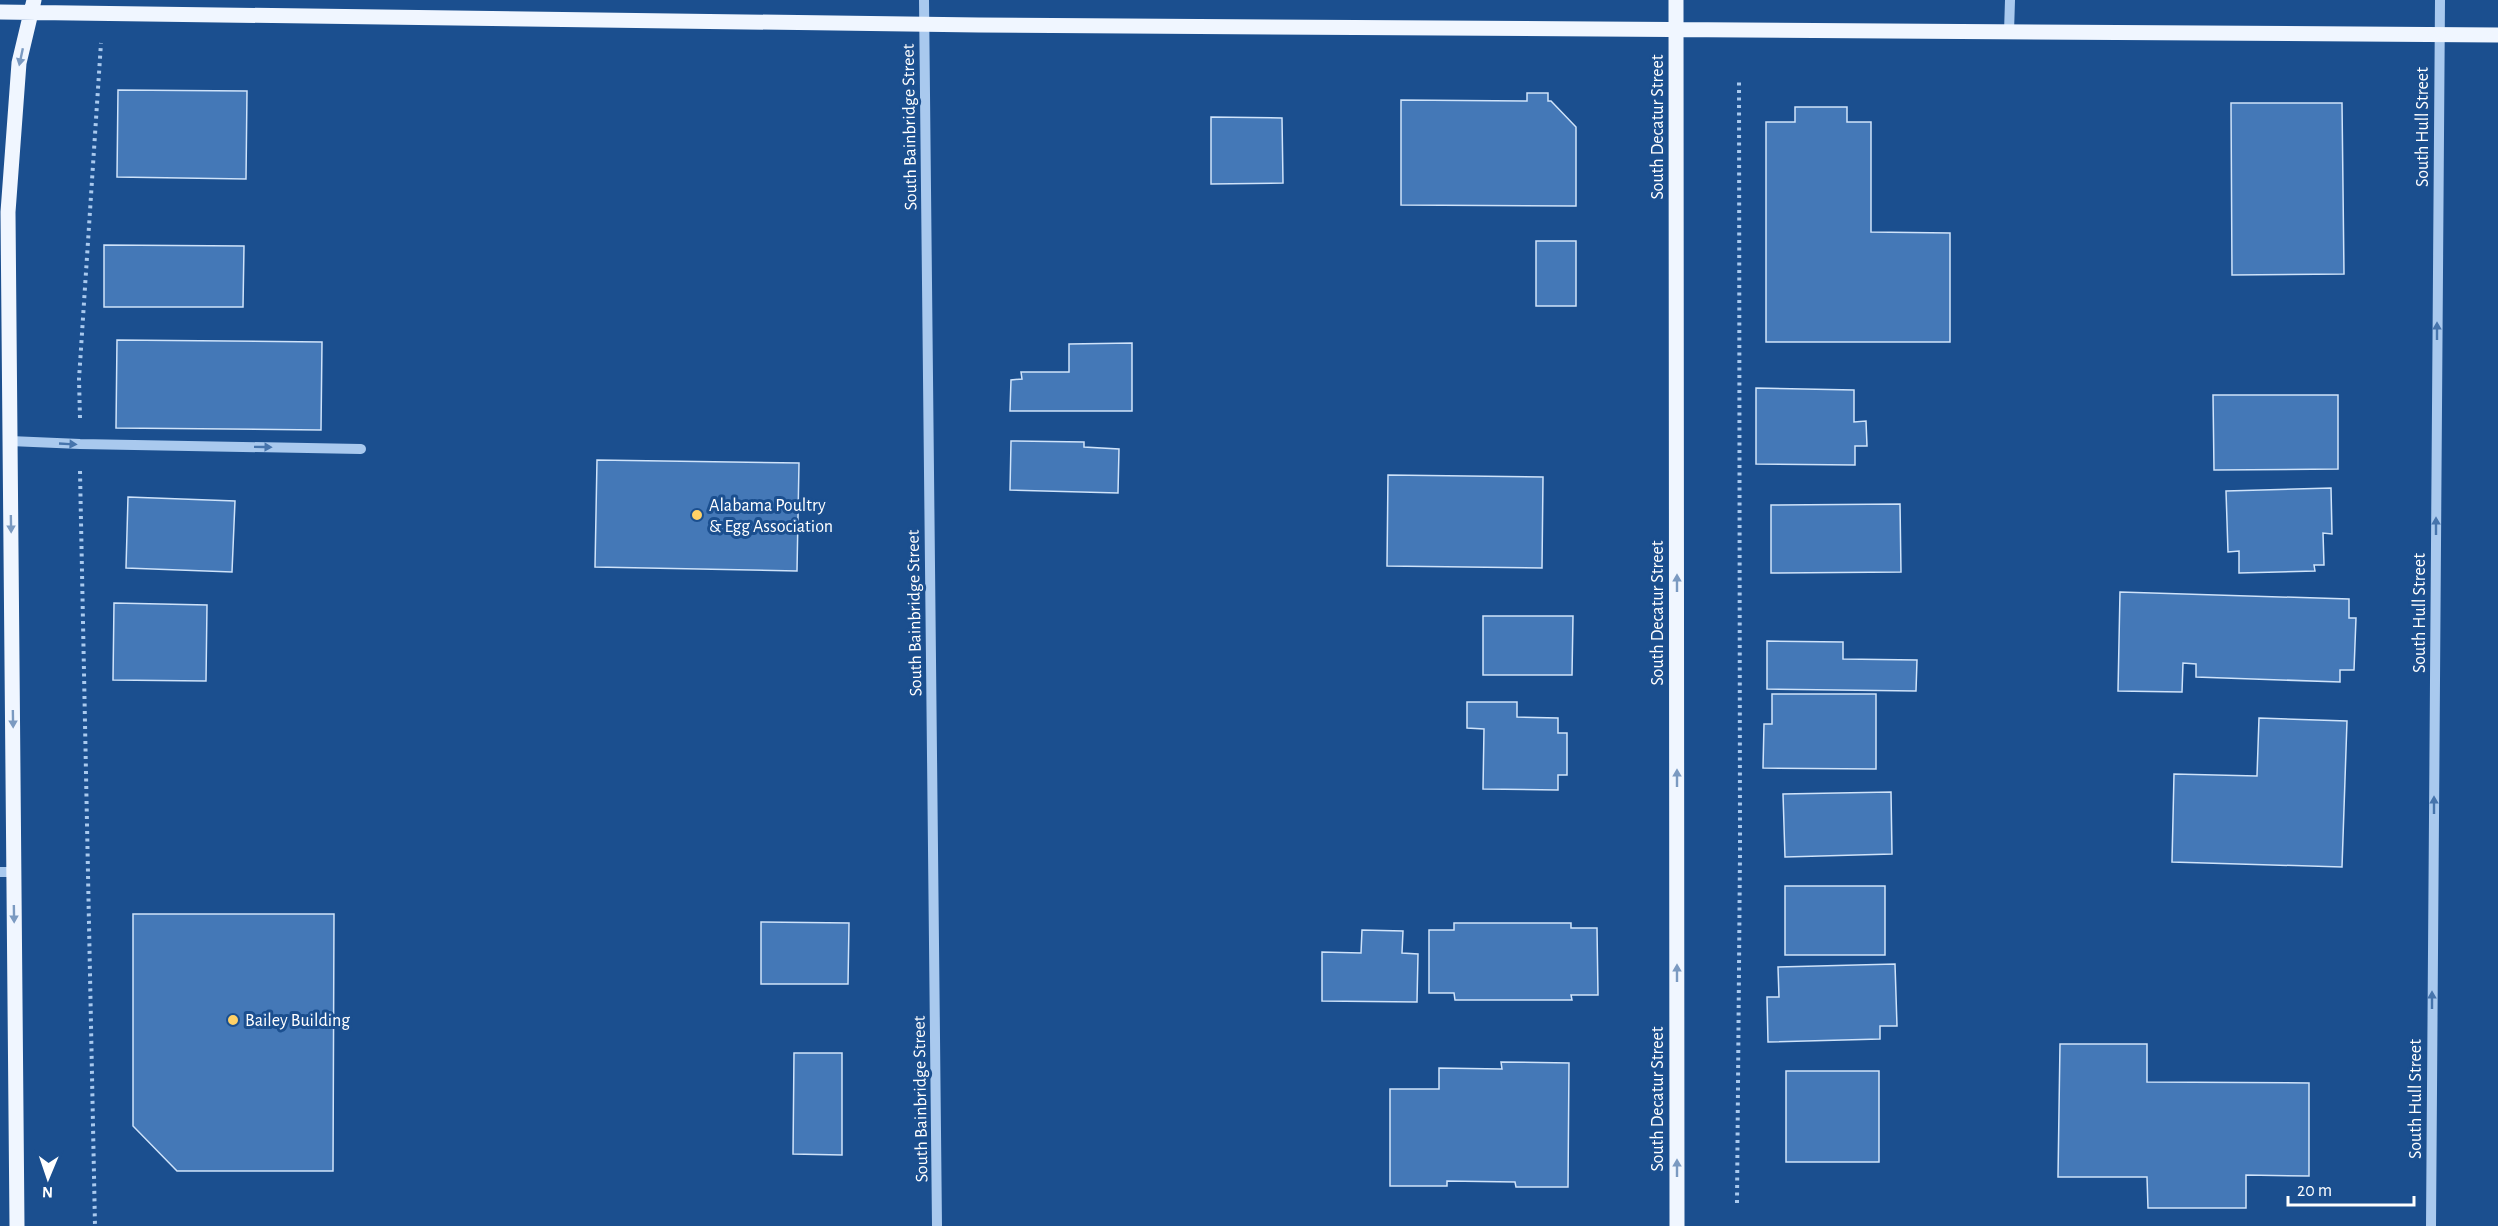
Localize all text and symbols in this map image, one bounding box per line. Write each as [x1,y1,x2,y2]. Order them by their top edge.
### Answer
street label: South Bainbridge Street [900,43,920,211]
one-way arrow [16,48,26,66]
street label: South Decatur Street [1649,54,1667,200]
street label: South Hull Street [2414,67,2432,187]
one-way arrow [2432,321,2442,340]
one-way arrow [59,439,78,448]
one-way arrow [254,442,273,452]
place label: Alabama Poultry & Egg Association [709,497,833,536]
marker: Alabama Poultry & Egg Association [690,508,704,522]
one-way arrow [6,515,16,534]
one-way arrow [2431,516,2441,535]
street label: South Bainbridge Street [905,529,925,697]
street label: South Decatur Street [1649,540,1667,686]
street label: South Hull Street [2411,553,2429,673]
one-way arrow [1672,573,1682,592]
one-way arrow [8,710,17,729]
one-way arrow [1672,768,1682,787]
one-way arrow [2429,795,2439,814]
one-way arrow [9,905,19,924]
one-way arrow [1672,963,1682,982]
one-way arrow [2428,990,2437,1009]
place label: Bailey Building [245,1012,350,1030]
marker: Bailey Building [226,1013,240,1027]
street label: South Bainbridge Street [911,1015,931,1183]
street label: South Decatur Street [1649,1026,1667,1172]
street label: South Hull Street [2407,1039,2425,1159]
north arrow [18,1148,78,1208]
one-way arrow [1672,1158,1682,1177]
scale bar [2288,1169,2414,1207]
text: 20 m [2297,1182,2332,1200]
text: N [42,1184,53,1200]

